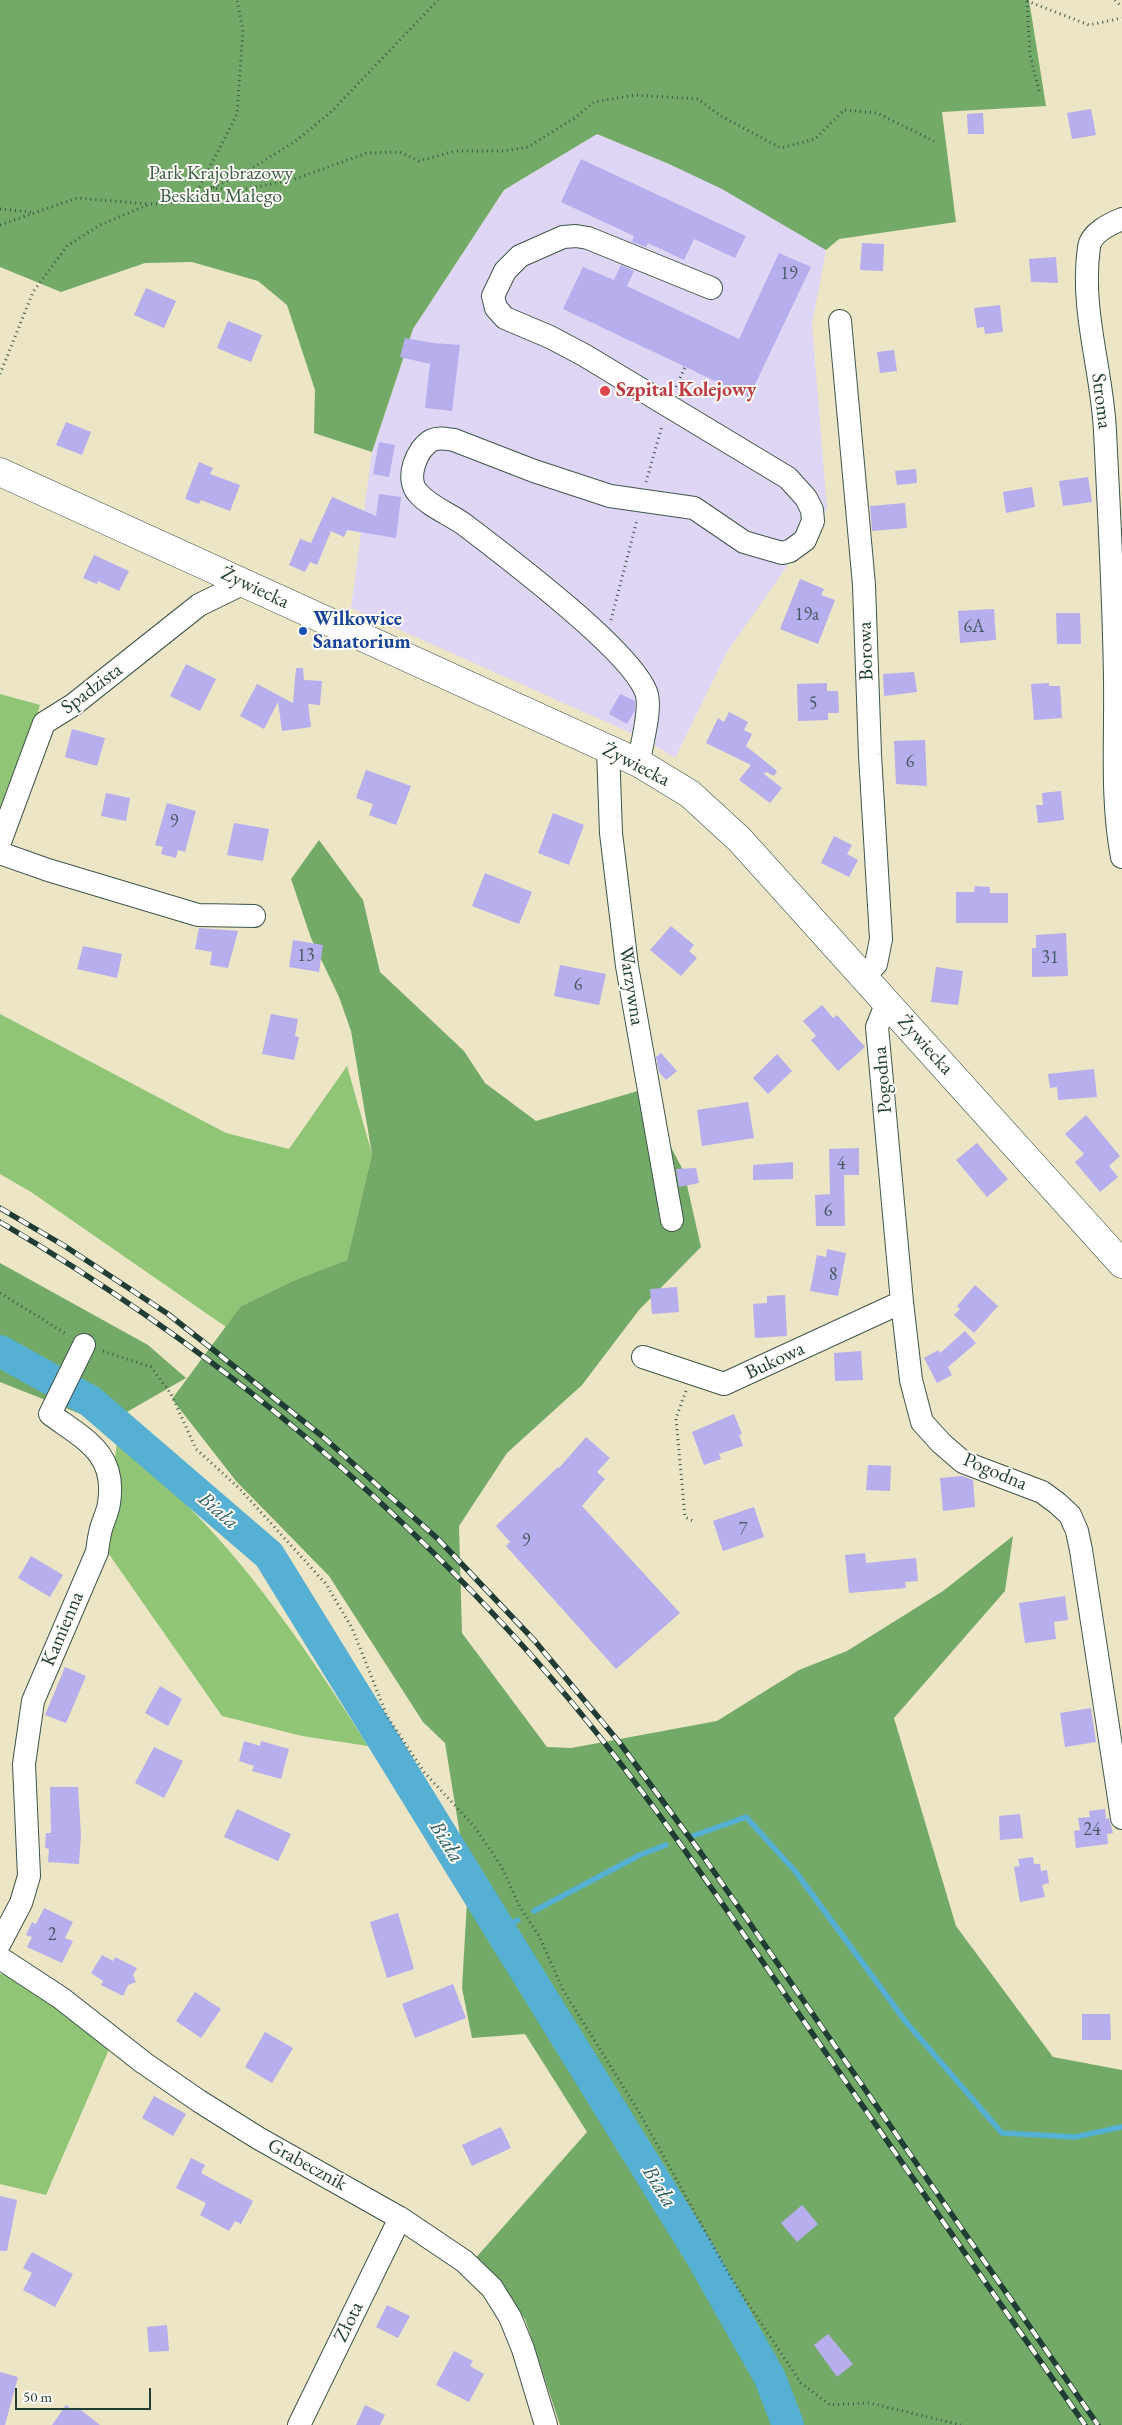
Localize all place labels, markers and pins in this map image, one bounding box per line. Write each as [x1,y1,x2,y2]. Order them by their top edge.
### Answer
place label: Szpital Kolejowy [616,379,756,403]
marker: Szpital Kolejowy [598,384,612,398]
place label: Wilkowice Sanatorium [313,608,411,655]
marker: Wilkowice Sanatorium [297,625,309,637]

